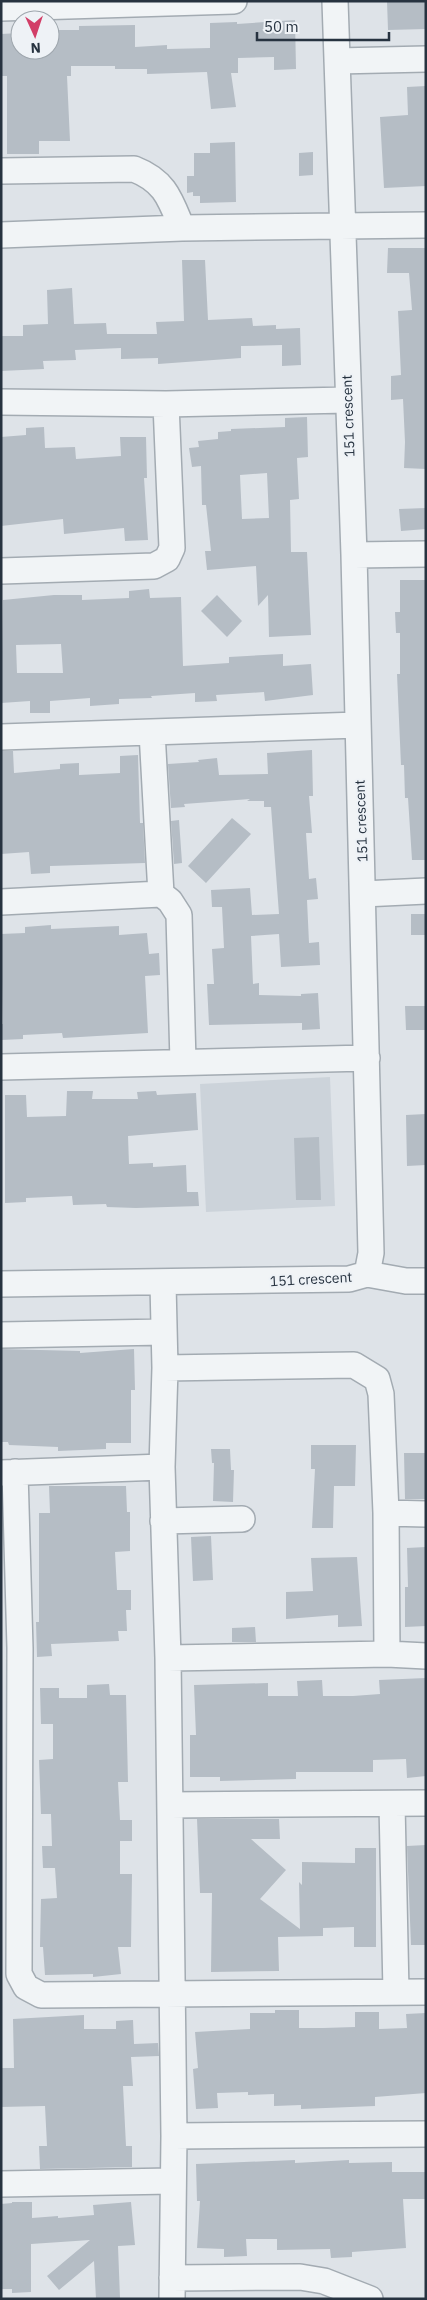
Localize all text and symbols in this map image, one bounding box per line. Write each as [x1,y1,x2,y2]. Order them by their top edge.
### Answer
north arrow [10,10,60,60]
scale bar [257,10,390,42]
text: 50 m [264,17,299,36]
text: N [30,39,41,57]
street label: 151 crescent [338,374,358,458]
street label: 151 crescent [351,779,371,863]
street label: 151 crescent [269,1268,353,1290]

